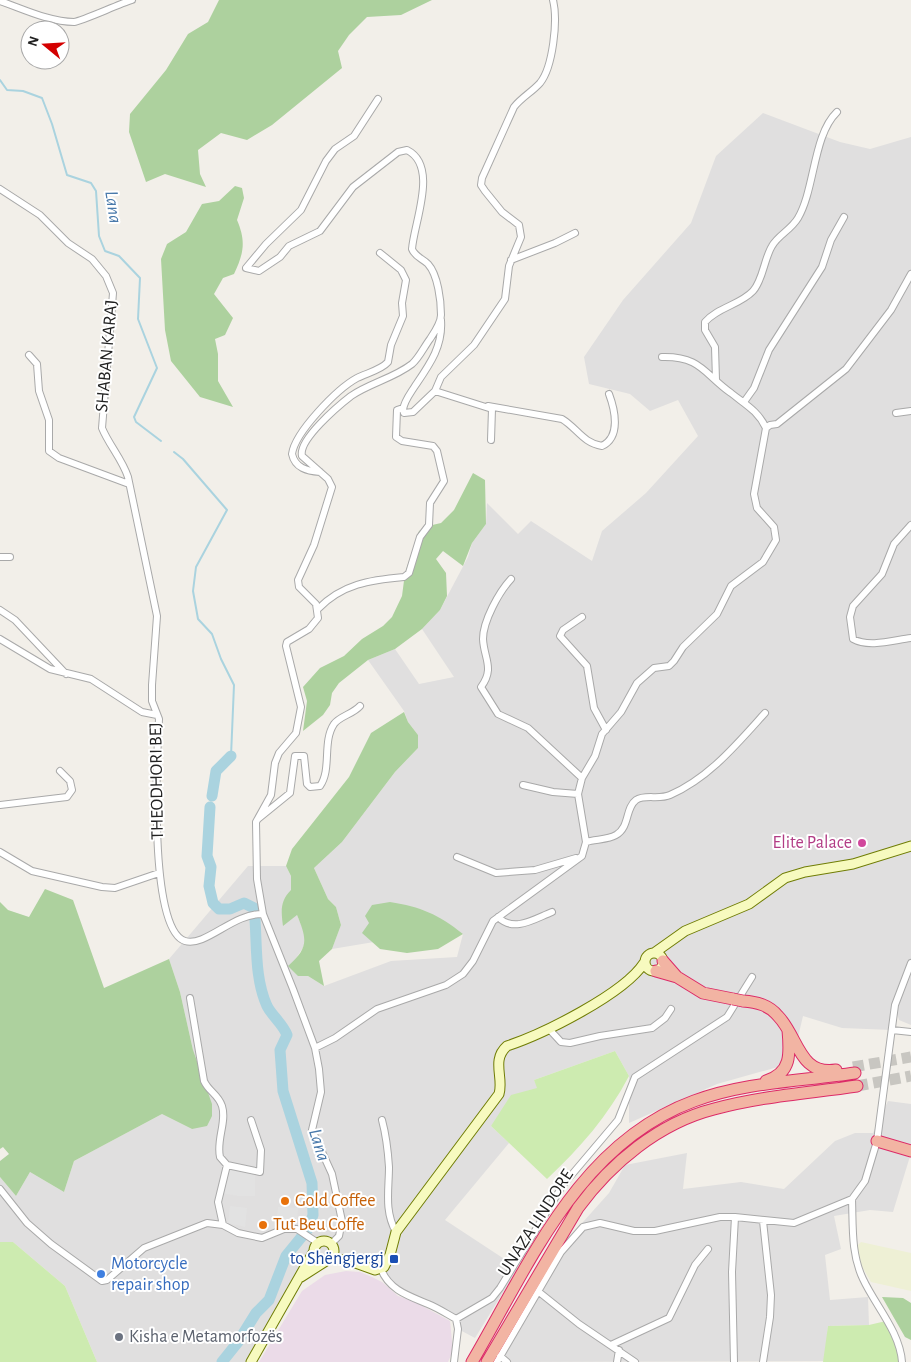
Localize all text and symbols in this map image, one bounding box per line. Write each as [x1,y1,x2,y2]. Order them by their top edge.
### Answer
north arrow [20,20,70,70]
text: N [25,34,42,48]
water label: Lana [101,189,125,225]
street label: SHABAN KARAJ [93,299,121,413]
street label: THEODHORI BEJ [147,722,167,840]
place label: Elite Palace [773,834,852,852]
marker: Elite Palace [856,837,868,849]
water label: Lana [305,1126,333,1164]
street label: UNAZA LINDORE [495,1166,577,1280]
place label: Gold Coffee [295,1192,376,1210]
marker: Gold Coffee [279,1195,291,1207]
place label: Tut Beu Coffe [273,1216,365,1234]
marker: Tut Beu Coffe [257,1219,269,1231]
place label: to Shëngjergj [290,1250,384,1268]
marker: to Shëngjergj [388,1253,400,1265]
place label: Motorcycle repair shop [111,1255,190,1294]
marker: Motorcycle repair shop [95,1268,107,1280]
place label: Kisha e Metamorfozës [129,1328,283,1346]
marker: Kisha e Metamorfozës [113,1331,125,1343]

